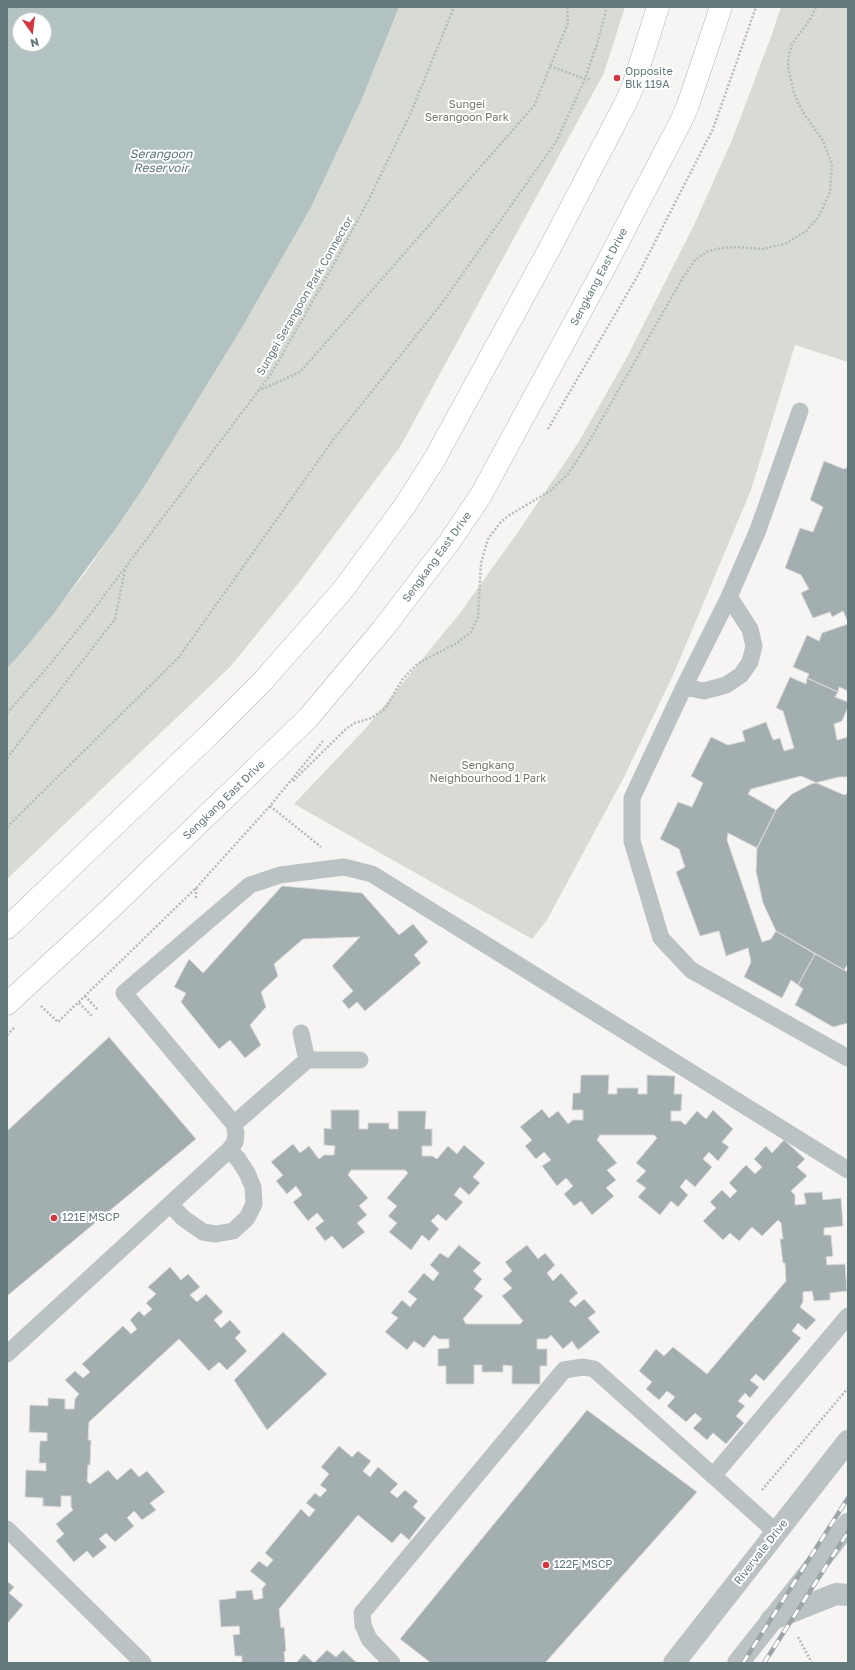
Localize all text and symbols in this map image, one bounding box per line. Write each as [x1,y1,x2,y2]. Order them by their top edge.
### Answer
north arrow [12,12,52,52]
text: N [29,36,40,50]
place label: Opposite Blk 119A [625,65,673,91]
marker: Opposite Blk 119A [612,73,622,83]
park label: Sungei Serangoon Park [425,98,509,124]
water label: Serangoon Reservoir [130,147,192,175]
street label: Sungei Serangoon Park Connector [254,214,356,378]
street label: Sengkang East Drive [568,226,630,328]
street label: Sengkang East Drive [400,509,474,605]
street label: Sengkang East Drive [180,758,268,842]
park label: Sengkang Neighbourhood 1 Park [430,759,546,785]
place label: 121E MSCP [62,1211,120,1225]
marker: 121E MSCP [49,1213,59,1223]
street label: Rivervale Drive [731,1517,791,1587]
place label: 122F MSCP [554,1558,613,1572]
marker: 122F MSCP [541,1560,551,1570]

